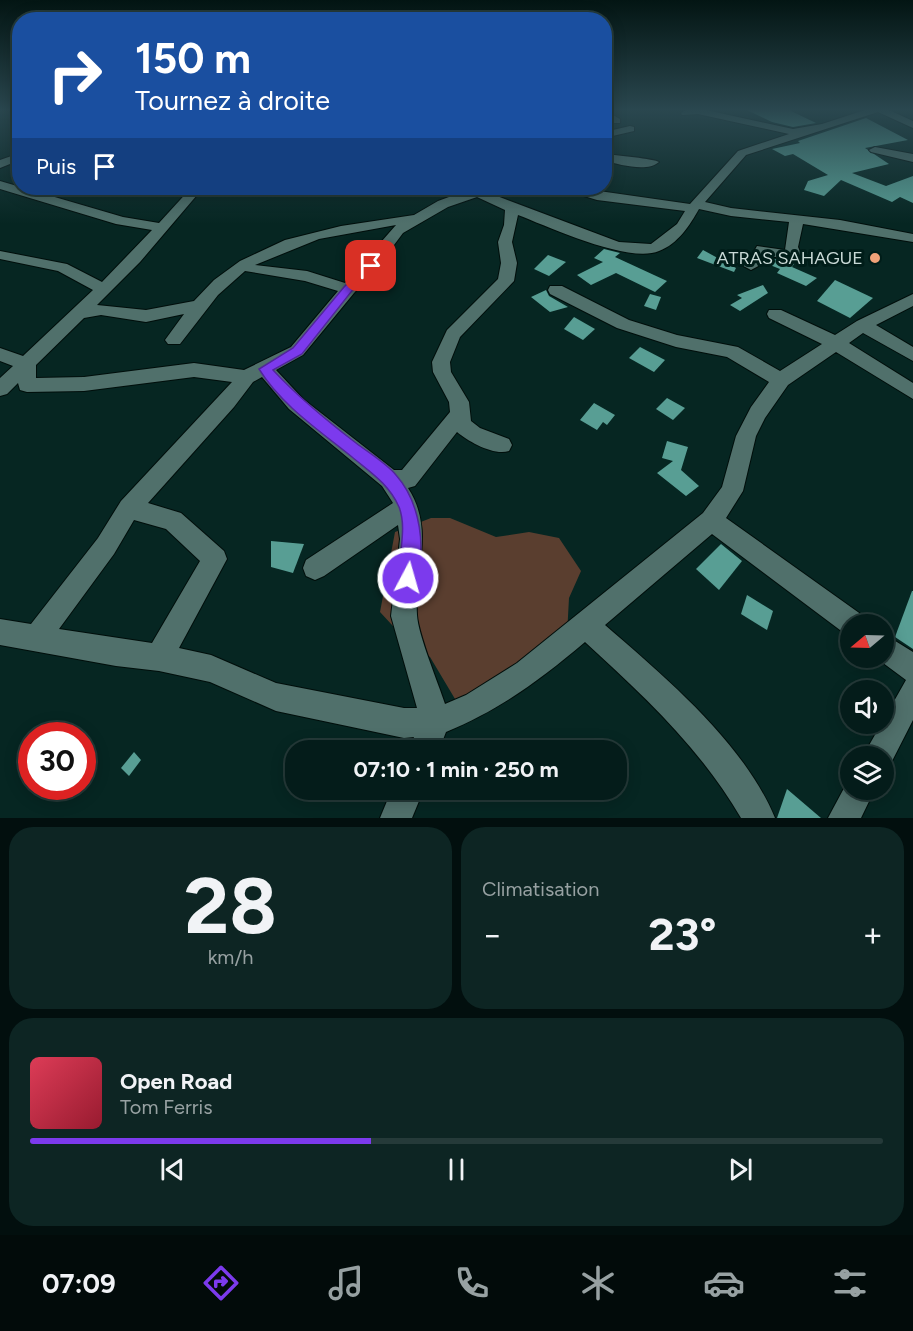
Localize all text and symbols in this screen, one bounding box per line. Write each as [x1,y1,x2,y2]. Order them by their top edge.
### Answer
text: 150 m [135,33,251,84]
icon: right [36,36,114,114]
text: Tournez à droite [135,84,330,117]
icon: arrive [88,150,121,183]
text: Puis [36,153,76,180]
pin [345,240,396,291]
place label: ATRAS SAHAGUE [717,247,863,269]
icon: arrive [354,249,387,282]
marker: ATRAS SAHAGUE [868,251,882,265]
position arrow [376,546,440,610]
north arrow [840,614,894,668]
map controls [840,614,894,800]
button: sound [840,680,894,734]
speed limit sign: 30 [18,722,96,800]
button: layers [840,746,894,800]
text: 07:10 · 1 min · 250 m [353,756,559,783]
text: 28 [184,859,277,953]
text: Climatisation [482,877,599,901]
text: 23° [648,907,717,961]
text: − [482,915,503,954]
text: + [862,915,883,954]
text: km/h [208,945,253,969]
text: Open Road [120,1068,232,1095]
text: Tom Ferris [120,1095,213,1119]
icon: previous [156,1153,189,1186]
icon: pause [440,1153,473,1186]
icon: next [724,1153,757,1186]
icon: directions [200,1262,242,1304]
icon: music [325,1262,367,1304]
icon: phone [451,1262,493,1304]
icon: climate [577,1262,619,1304]
icon: car [703,1262,745,1304]
icon: filters [829,1262,871,1304]
text: 07:09 [42,1267,116,1300]

